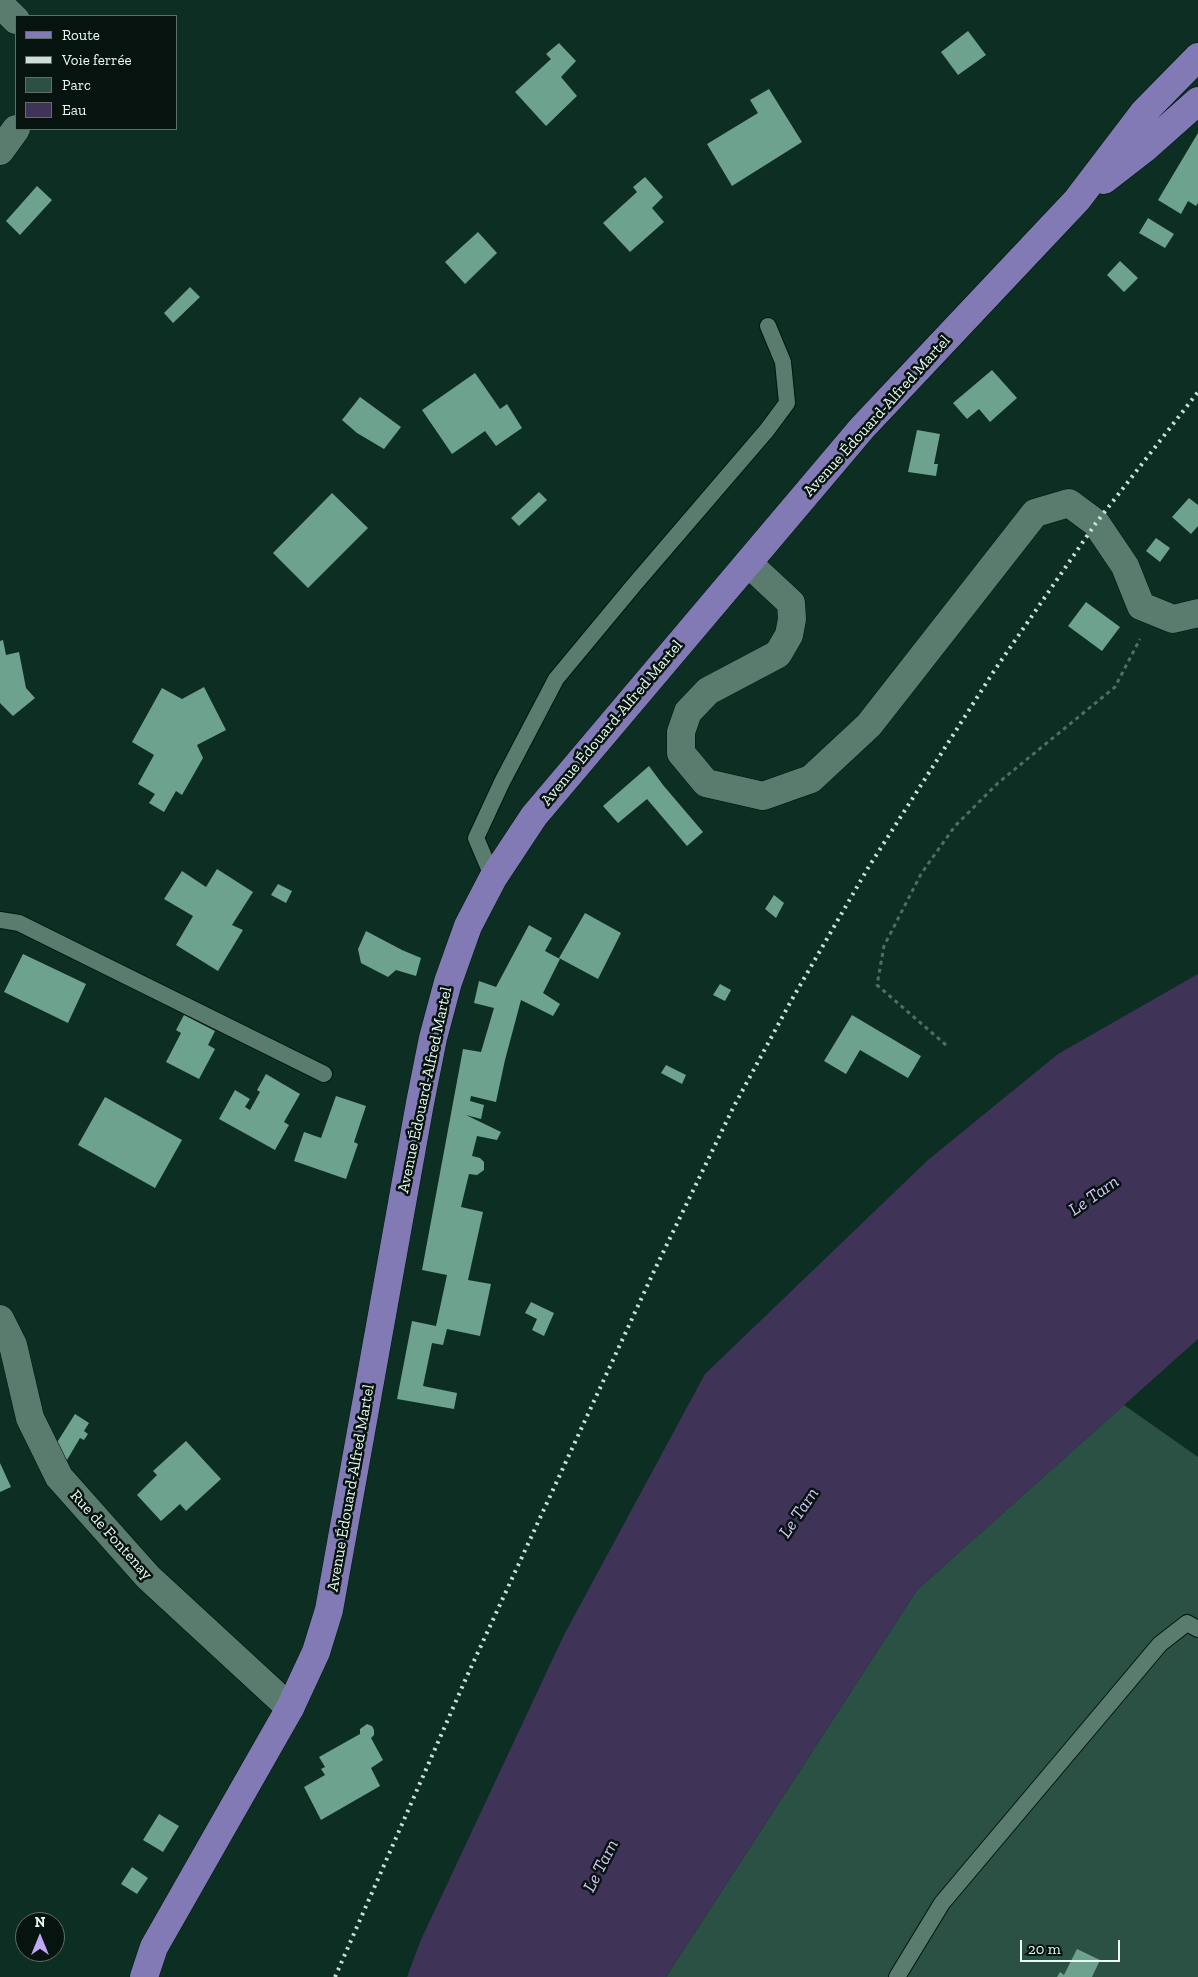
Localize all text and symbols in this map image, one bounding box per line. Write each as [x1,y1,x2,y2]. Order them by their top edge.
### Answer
legend [15,15,178,130]
text: Route [62,26,100,44]
text: Voie ferrée [62,51,132,69]
text: Parc [62,76,91,94]
text: Eau [62,101,86,119]
street label: Avenue Édouard-Alfred Martel [800,331,954,501]
street label: Avenue Édouard-Alfred Martel [537,636,687,810]
street label: Avenue Édouard-Alfred Martel [394,985,456,1195]
water label: Le Tarn [1065,1171,1123,1221]
street label: Avenue Édouard-Alfred Martel [323,1383,379,1593]
water label: Le Tarn [774,1484,824,1542]
street label: Rue de Fontenay [66,1486,156,1584]
water label: Le Tarn [579,1836,623,1896]
north arrow [15,1912,65,1962]
text: N [35,1914,45,1931]
scale bar [1023,1930,1123,1962]
text: 20 m [1028,1940,1061,1958]

